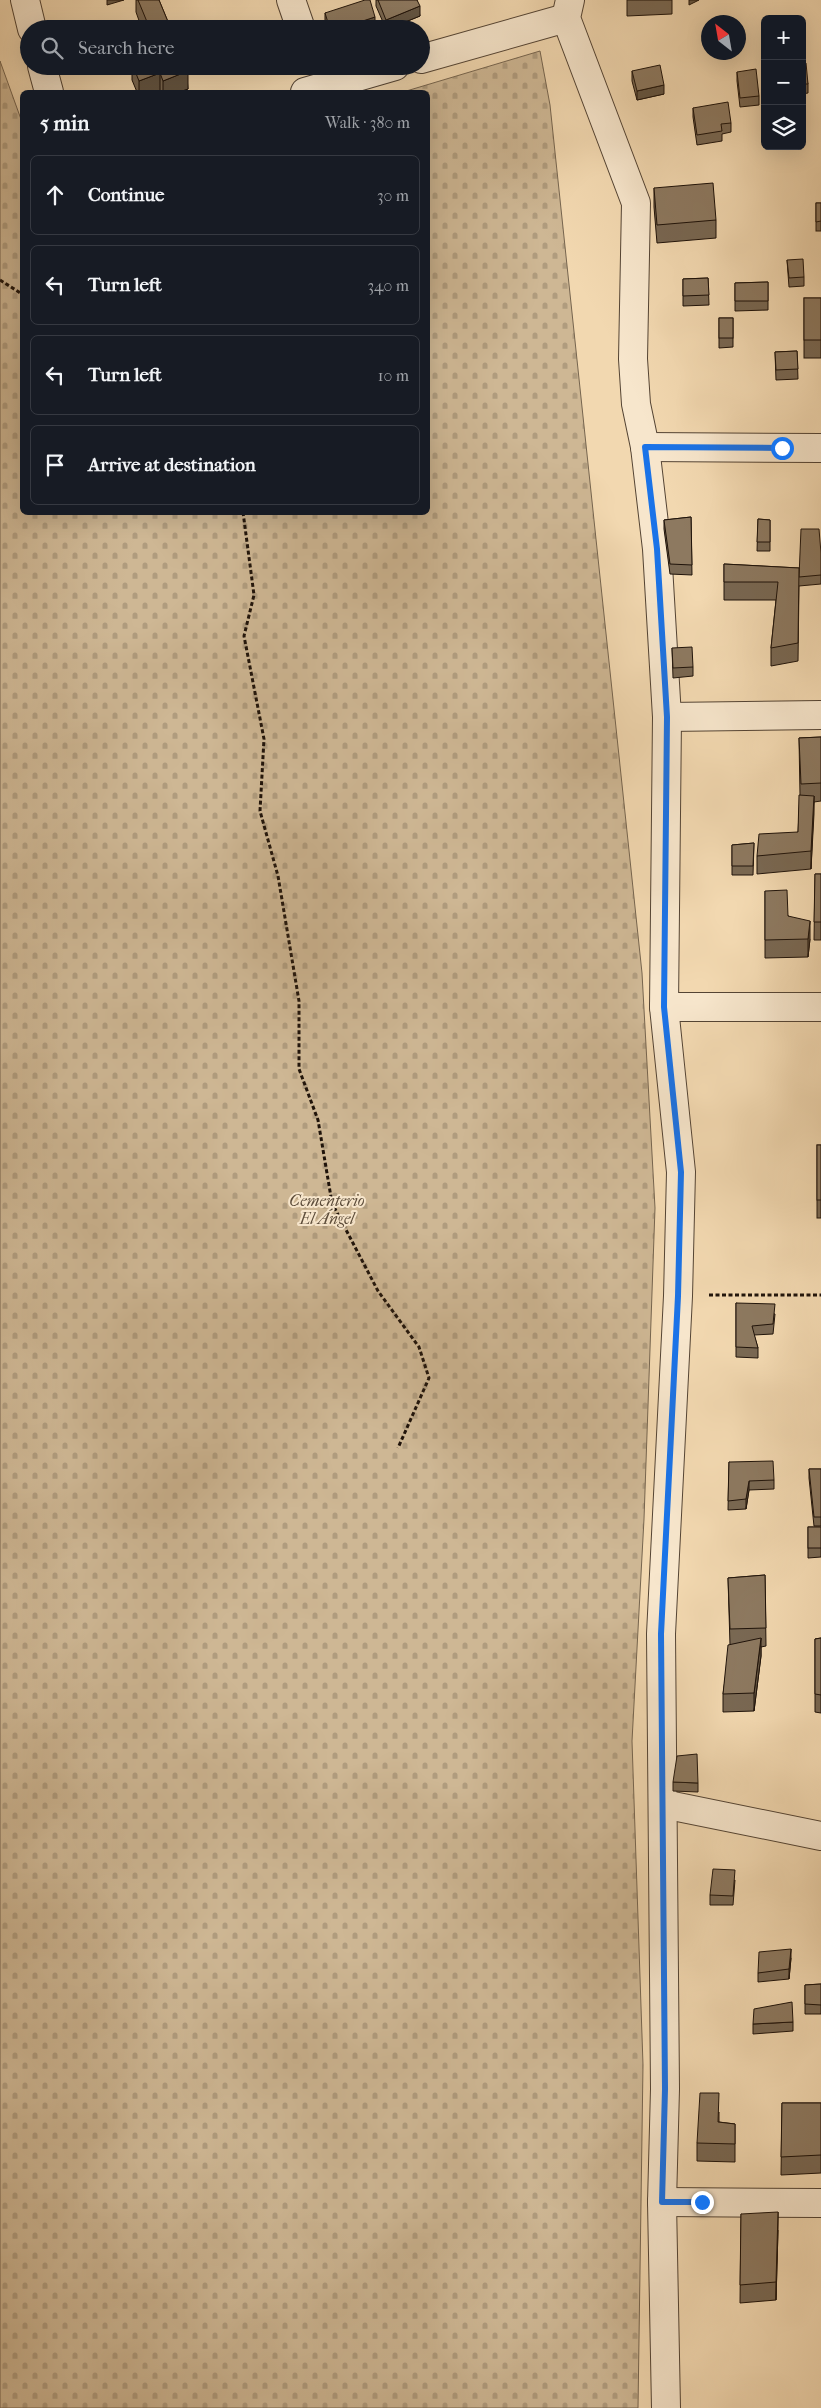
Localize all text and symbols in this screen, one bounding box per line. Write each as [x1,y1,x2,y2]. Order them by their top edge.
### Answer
north arrow [701,15,746,60]
map controls [761,15,806,150]
button: + [761,15,806,60]
search box [20,20,430,75]
icon: search [38,34,66,62]
text: Search here [78,37,174,59]
button: − [761,60,806,105]
button: layers [761,105,806,150]
text: 5 min [40,111,89,135]
text: Walk · 380 m [325,113,410,132]
icon: ahead [41,181,69,209]
text: Continue [88,184,164,206]
text: 30 m [377,186,409,205]
icon: left [41,271,69,299]
text: Turn left [88,274,162,296]
text: 340 m [367,276,409,295]
icon: left [41,361,69,389]
text: Turn left [88,364,162,386]
text: 10 m [378,366,409,385]
route start [771,437,794,460]
icon: arrive [41,451,69,479]
text: Arrive at destination [88,454,256,476]
park label: Cementerio El Ángel [289,1191,365,1228]
route end [691,2191,714,2214]

